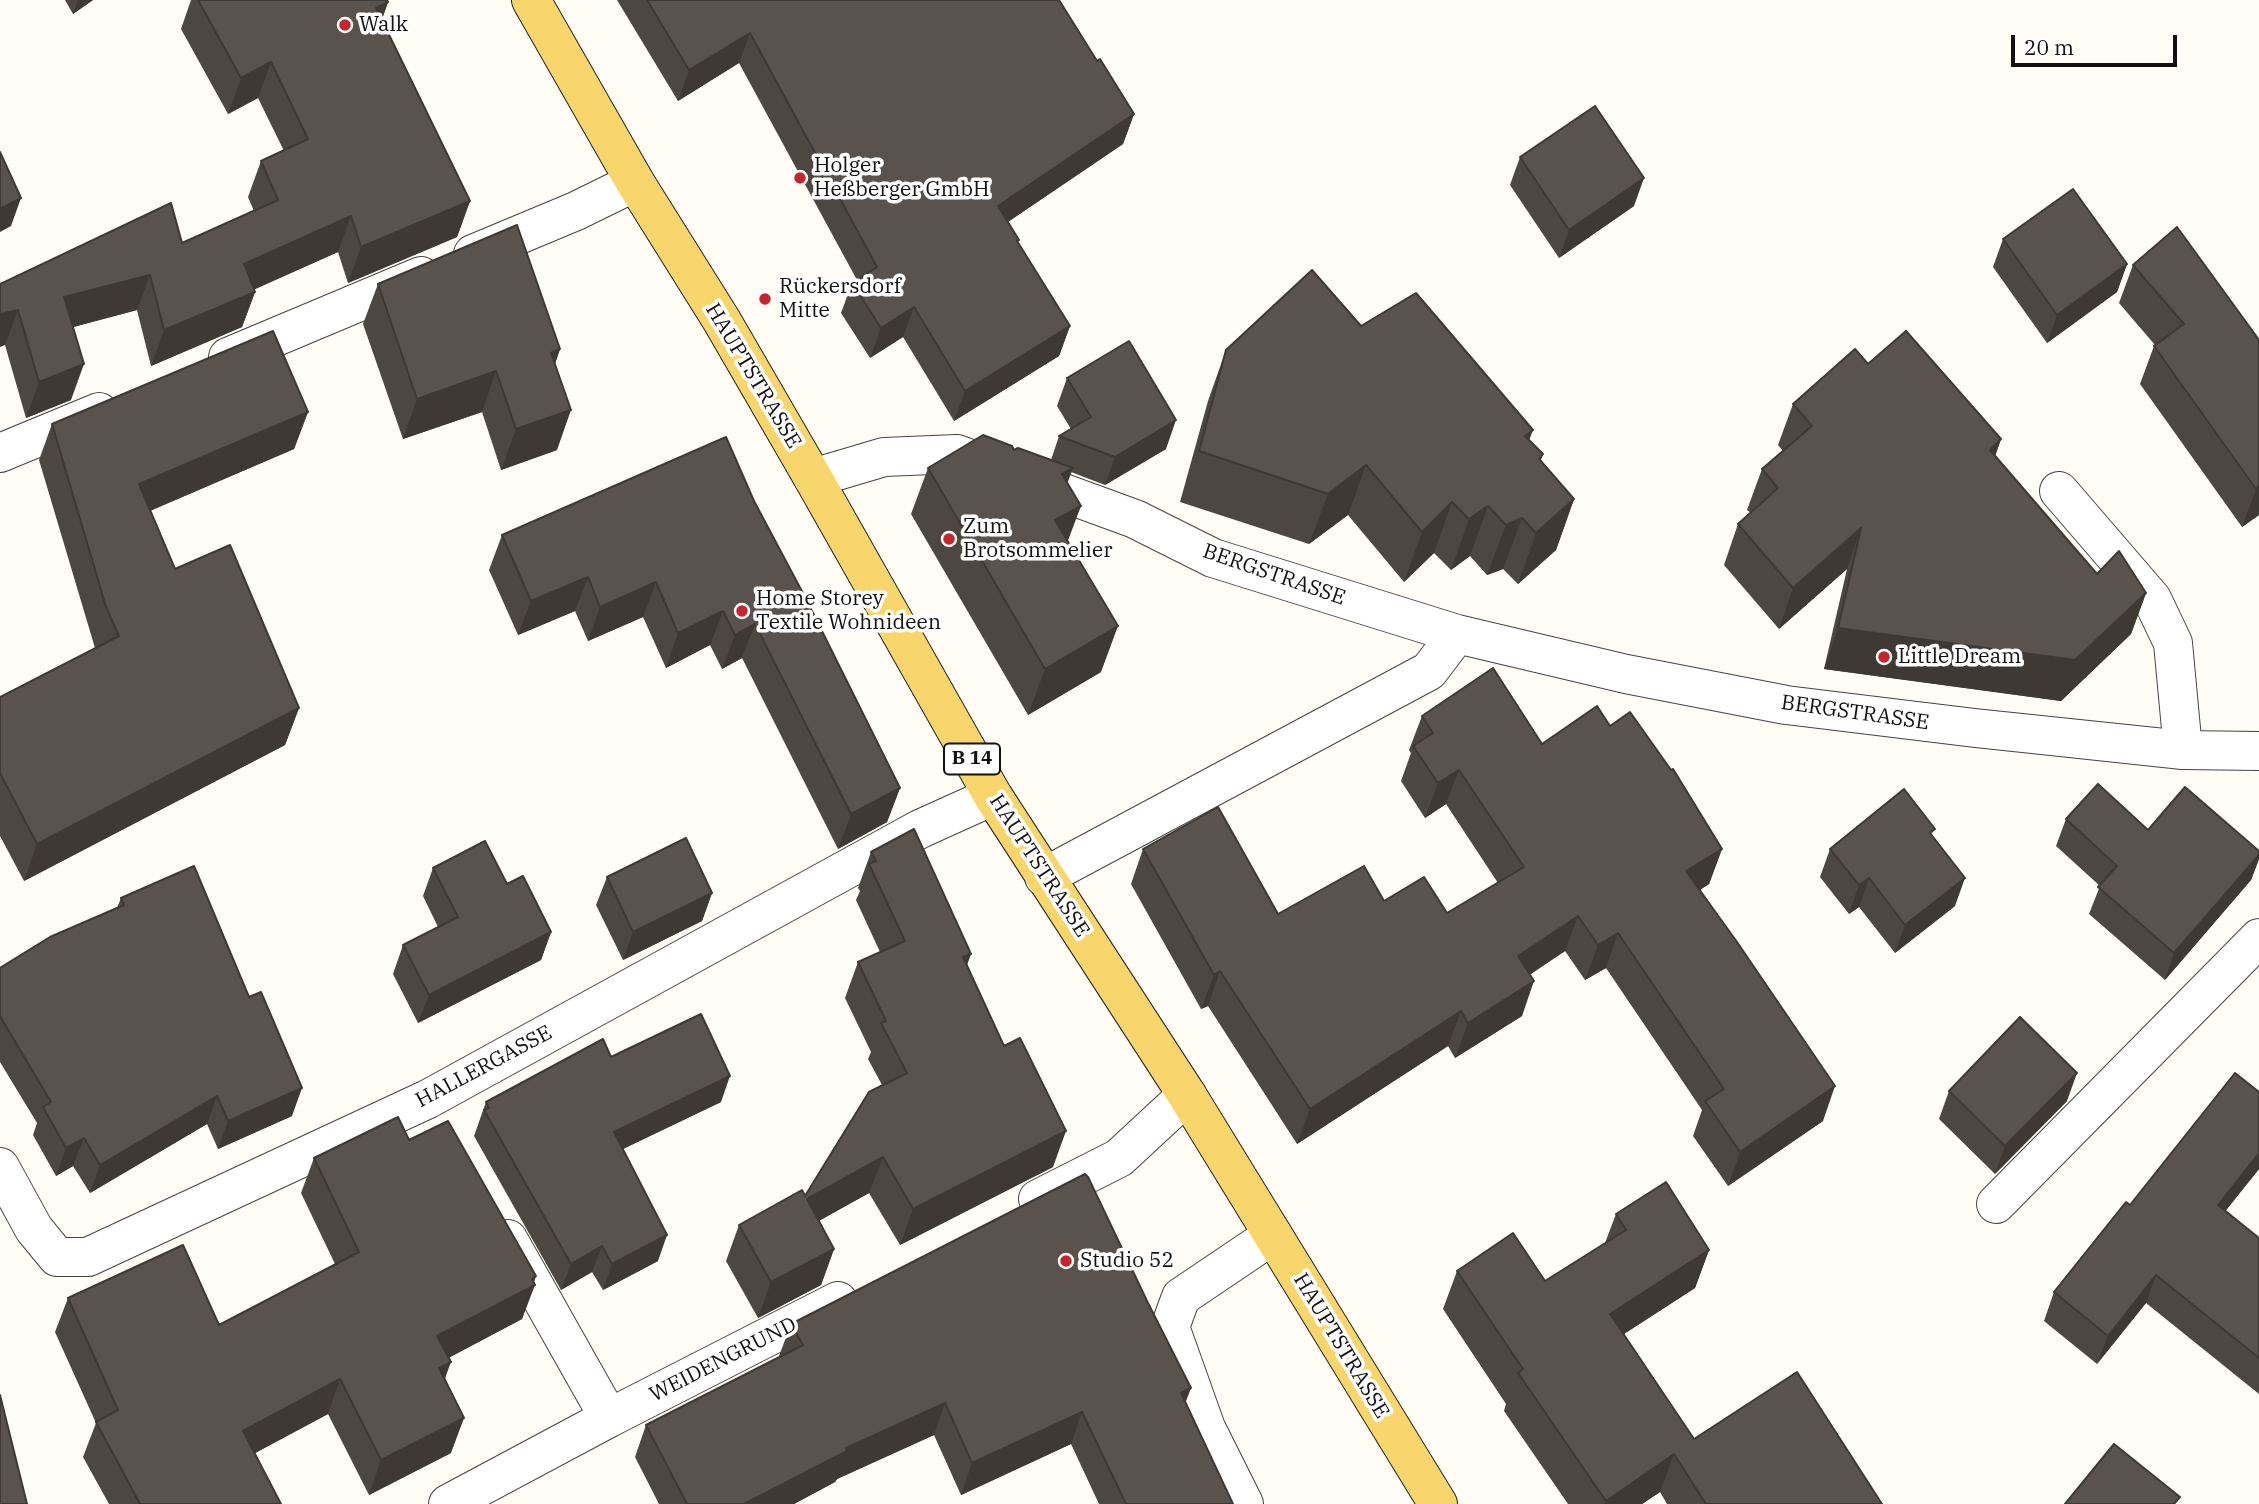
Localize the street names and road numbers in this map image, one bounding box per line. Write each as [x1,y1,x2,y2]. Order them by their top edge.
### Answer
street label: HAUPTSTRASSE [700,299,806,453]
street label: BERGSTRASSE [1199,539,1349,611]
street label: BERGSTRASSE [1779,690,1931,736]
road number: B 14 [944,744,1000,774]
street label: HAUPTSTRASSE [983,790,1095,942]
street label: HALLERGASSE [412,1021,556,1113]
street label: HAUPTSTRASSE [1288,1269,1394,1423]
street label: WEIDENGRUND [645,1312,801,1408]

